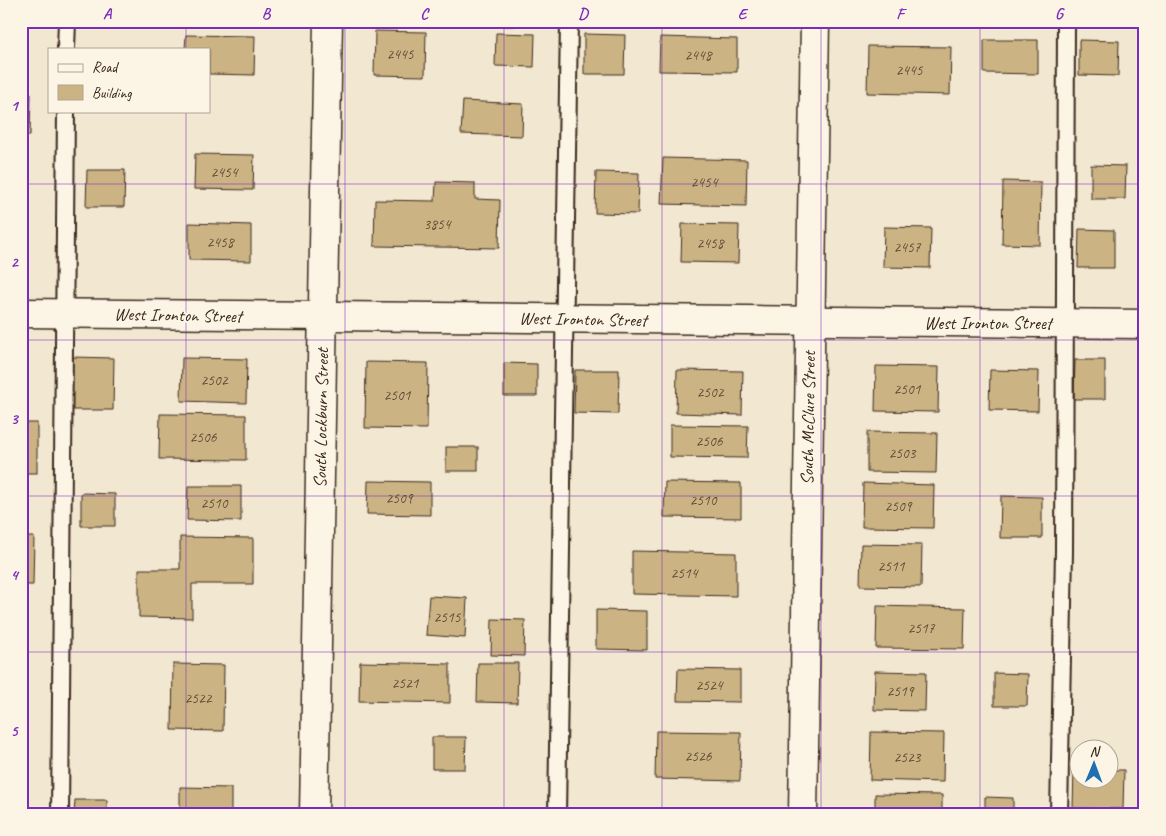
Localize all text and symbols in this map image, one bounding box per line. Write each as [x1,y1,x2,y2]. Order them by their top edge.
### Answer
text: A [103,4,113,24]
text: B [262,4,272,24]
text: C [420,4,430,24]
text: D [578,4,589,24]
text: E [738,4,749,24]
text: F [896,4,907,24]
text: G [1055,4,1065,24]
house number: 2445 [386,45,415,64]
house number: 2448 [684,46,713,65]
legend [48,48,210,112]
text: Road [92,58,119,77]
house number: 2445 [895,61,924,80]
text: Building [92,84,132,103]
text: 1 [10,96,19,116]
house number: 2454 [210,163,239,182]
house number: 2454 [690,173,719,192]
house number: 3854 [423,215,452,234]
house number: 2458 [206,233,235,252]
house number: 2458 [696,234,725,253]
house number: 2457 [893,238,922,257]
text: 2 [10,252,19,272]
street label: West Ironton Street [114,303,245,327]
street label: West Ironton Street [519,307,650,331]
street label: West Ironton Street [924,312,1055,334]
street label: South Lockburn Street [309,346,333,488]
street label: South McClure Street [796,349,820,485]
house number: 2502 [200,371,229,390]
house number: 2501 [893,380,922,399]
house number: 2502 [696,383,725,402]
house number: 2501 [383,386,412,405]
text: 3 [10,409,19,429]
house number: 2506 [189,428,218,447]
house number: 2506 [695,432,724,451]
house number: 2503 [888,444,917,463]
house number: 2509 [385,489,414,508]
house number: 2510 [689,491,718,510]
house number: 2510 [200,494,229,513]
house number: 2509 [884,497,913,516]
house number: 2511 [877,557,906,576]
house number: 2514 [670,564,699,583]
text: 4 [10,565,19,585]
house number: 2515 [433,608,462,627]
house number: 2517 [907,619,936,638]
house number: 2521 [391,674,420,693]
house number: 2524 [695,676,724,695]
house number: 2519 [886,682,915,701]
house number: 2522 [184,689,213,708]
text: 5 [11,721,20,741]
north arrow [1068,738,1118,788]
text: N [1090,743,1101,760]
house number: 2526 [684,747,713,766]
house number: 2523 [893,748,922,767]

